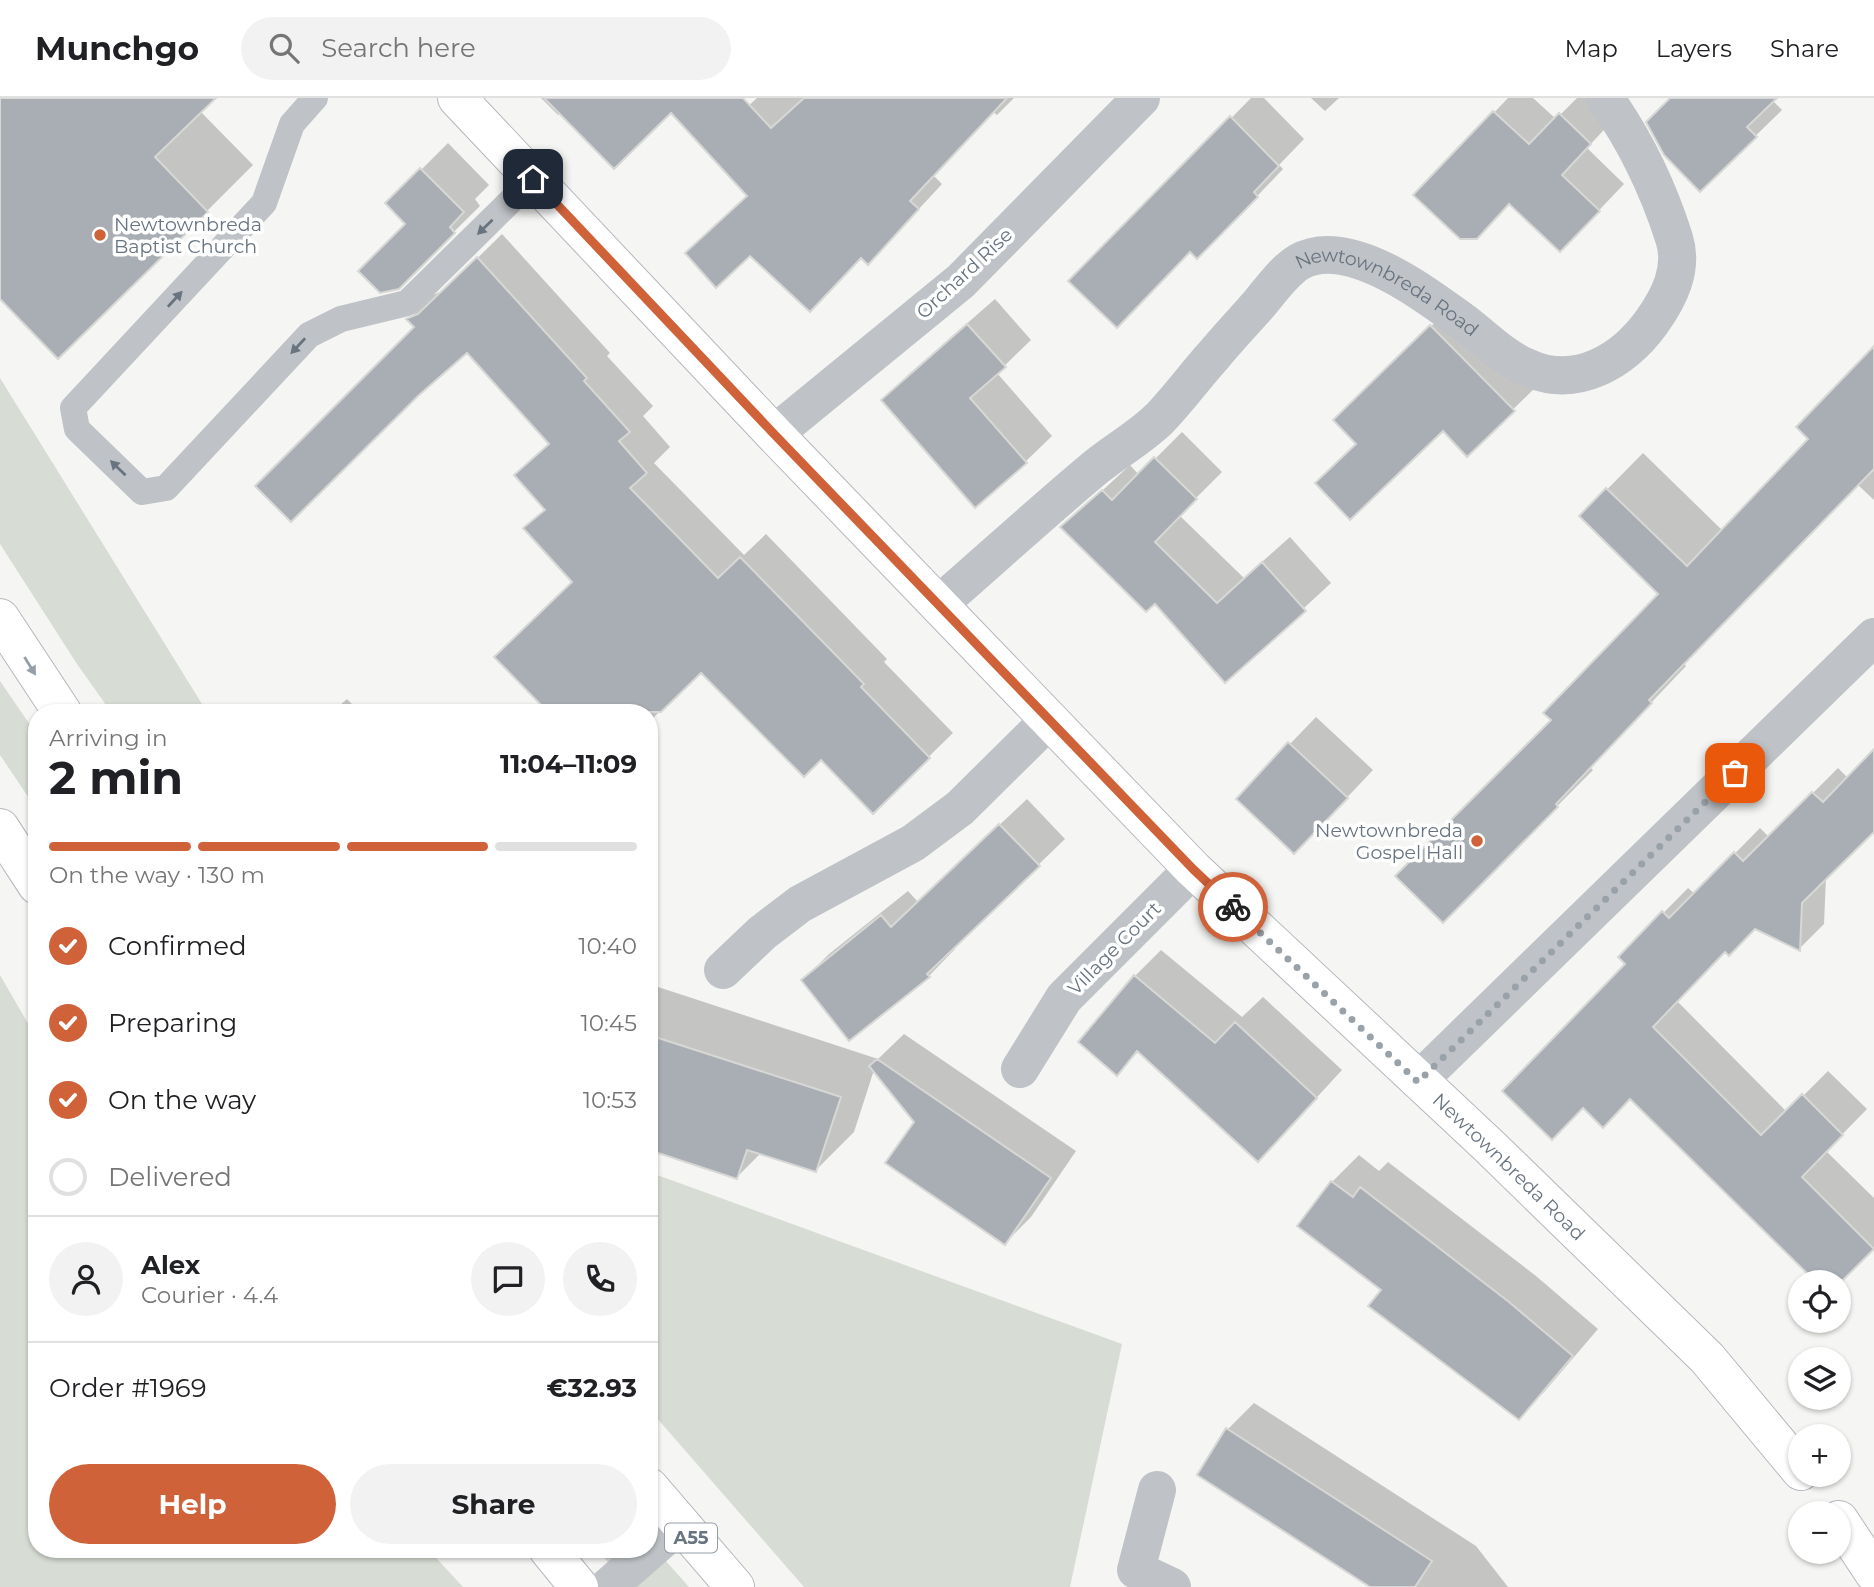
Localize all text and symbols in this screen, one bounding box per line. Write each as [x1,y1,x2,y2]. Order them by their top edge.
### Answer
search box [241,17,731,80]
text: Munchgo [35,28,199,68]
icon: search [265,29,303,67]
text: Search here [321,32,476,64]
text: Map [1564,34,1618,63]
text: Layers [1656,34,1732,63]
text: Share [1770,34,1839,63]
pin [503,149,563,209]
icon: home [514,160,552,198]
place label: Newtownbreda Baptist Church [114,213,262,258]
one-way arrow [476,218,493,235]
street label: Orchard Rise [912,223,1017,324]
marker: Newtownbreda Baptist Church [92,227,108,243]
street label: Newtownbreda Road [1292,244,1483,341]
one-way arrow [167,290,183,308]
one-way arrow [291,337,307,354]
one-way arrow [110,461,127,477]
one-way arrow [24,656,37,675]
text: Arriving in [49,724,168,752]
pin [1705,743,1765,803]
text: 11:04–11:09 [500,748,637,780]
text: 2 min [49,749,183,806]
icon: bag [1716,754,1754,792]
place label: Newtownbreda Gospel Hall [1315,819,1463,864]
marker: Newtownbreda Gospel Hall [1469,833,1485,849]
text: On the way · 130 m [49,861,265,889]
courier [1198,872,1268,942]
icon: bike [1214,888,1252,926]
street label: Village Court [1063,897,1166,1000]
icon: check [49,927,87,965]
text: Confirmed [108,930,247,962]
text: 10:40 [578,932,637,960]
icon: check [49,1004,87,1042]
text: Preparing [108,1007,237,1039]
text: 10:45 [580,1009,637,1037]
icon: check [49,1081,87,1119]
text: On the way [108,1084,256,1116]
text: 10:53 [583,1086,637,1114]
street label: Newtownbreda Road [1428,1088,1590,1245]
text: Delivered [108,1161,232,1193]
button: person [49,1242,123,1316]
button: chat [471,1242,545,1316]
button: phone [563,1242,637,1316]
text: Alex [141,1249,200,1281]
map controls [1788,1270,1851,1564]
button: locate [1788,1270,1851,1333]
text: Courier · 4.4 [141,1281,278,1309]
button: layers [1788,1347,1851,1410]
text: Order #1969 [49,1372,206,1404]
text: €32.93 [547,1372,637,1404]
button: + [1788,1424,1851,1487]
button: Help [49,1464,336,1544]
button: Share [350,1464,637,1544]
button: − [1788,1501,1851,1564]
road number: A55 [665,1524,717,1553]

